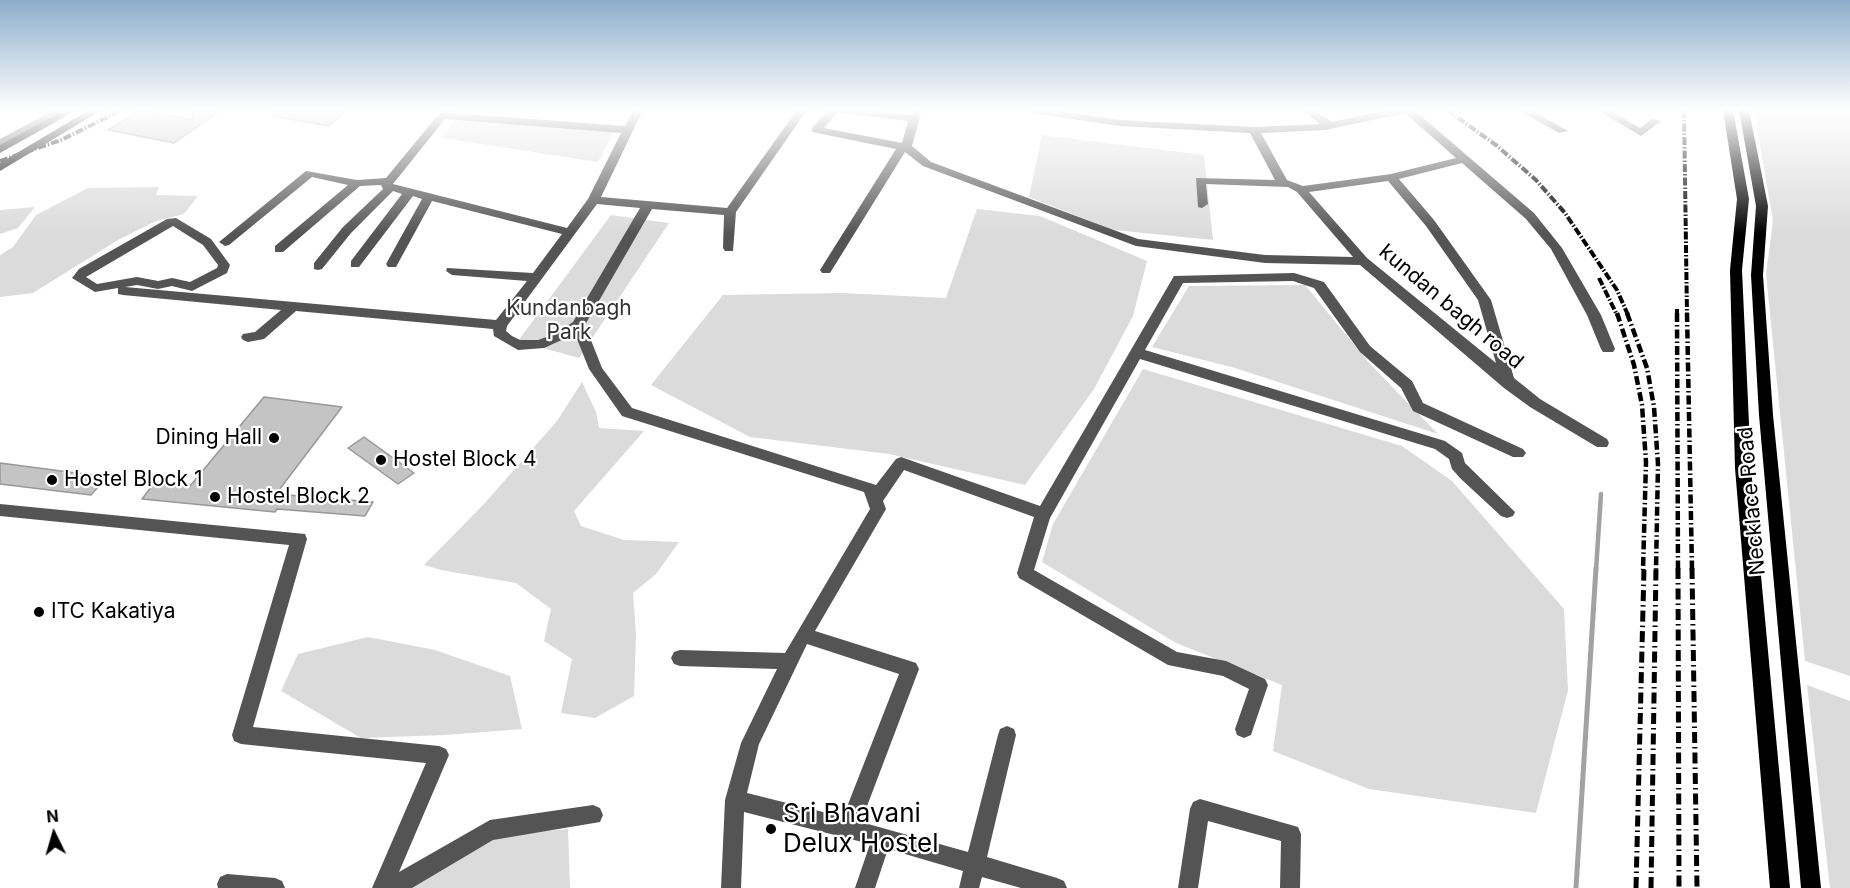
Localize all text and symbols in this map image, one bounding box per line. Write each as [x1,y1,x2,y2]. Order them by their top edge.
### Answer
street label: kundan bagh road [1374,239,1528,375]
park label: Kundanbagh Park [506,296,632,346]
place label: Dining Hall [156,425,262,451]
street label: Necklace Road [1733,426,1771,576]
marker: Dining Hall [267,431,281,445]
place label: Hostel Block 4 [393,447,537,473]
marker: Hostel Block 4 [374,453,388,467]
place label: Hostel Block 1 [64,467,203,493]
marker: Hostel Block 1 [45,473,59,487]
place label: Hostel Block 2 [227,484,370,510]
marker: Hostel Block 2 [208,490,222,504]
place label: ITC Kakatiya [51,599,175,625]
marker: ITC Kakatiya [32,605,46,619]
place label: Sri Bhavani Delux Hostel [783,798,938,860]
north arrow [24,804,84,864]
text: N [45,806,59,827]
marker: Sri Bhavani Delux Hostel [764,822,778,836]

